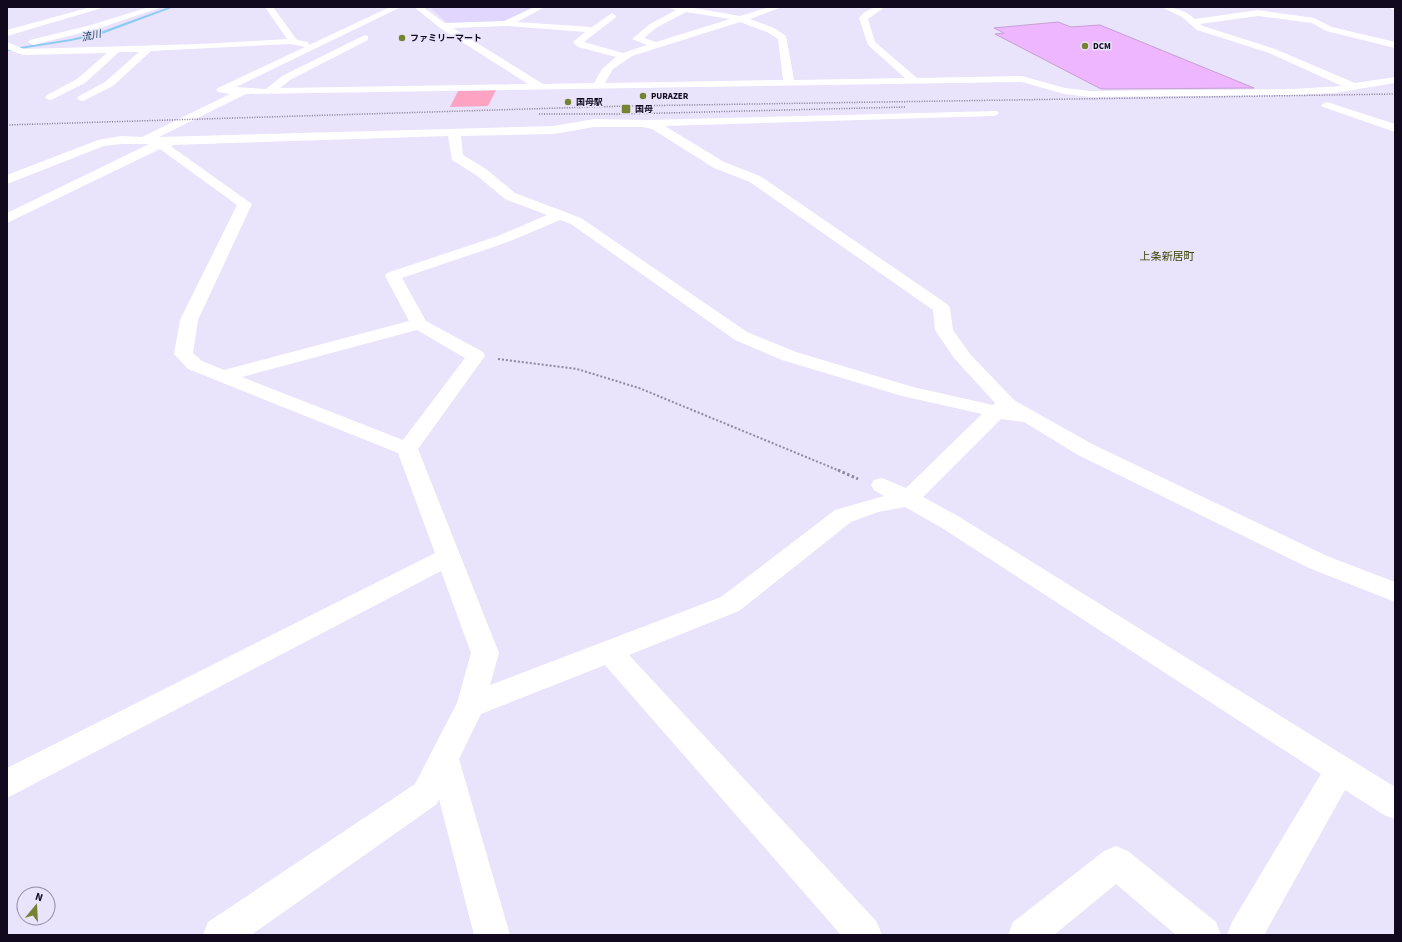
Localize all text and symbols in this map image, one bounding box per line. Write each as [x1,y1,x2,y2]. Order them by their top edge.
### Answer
water label: 流川 [80,27,103,45]
place label: ファミリーマート [410,32,482,45]
marker: ファミリーマート [397,33,407,43]
place label: DCM [1093,40,1111,53]
marker: DCM [1080,41,1090,51]
place label: PURAZER [651,90,689,103]
marker: PURAZER [638,91,648,101]
place label: 国母駅 [576,96,603,109]
marker: 国母駅 [563,97,573,107]
marker: 国母 [620,103,632,115]
place label: 国母 [635,103,653,116]
district label: 上条新居町 [1140,249,1195,264]
north arrow [16,886,56,926]
text: N [33,889,45,905]

